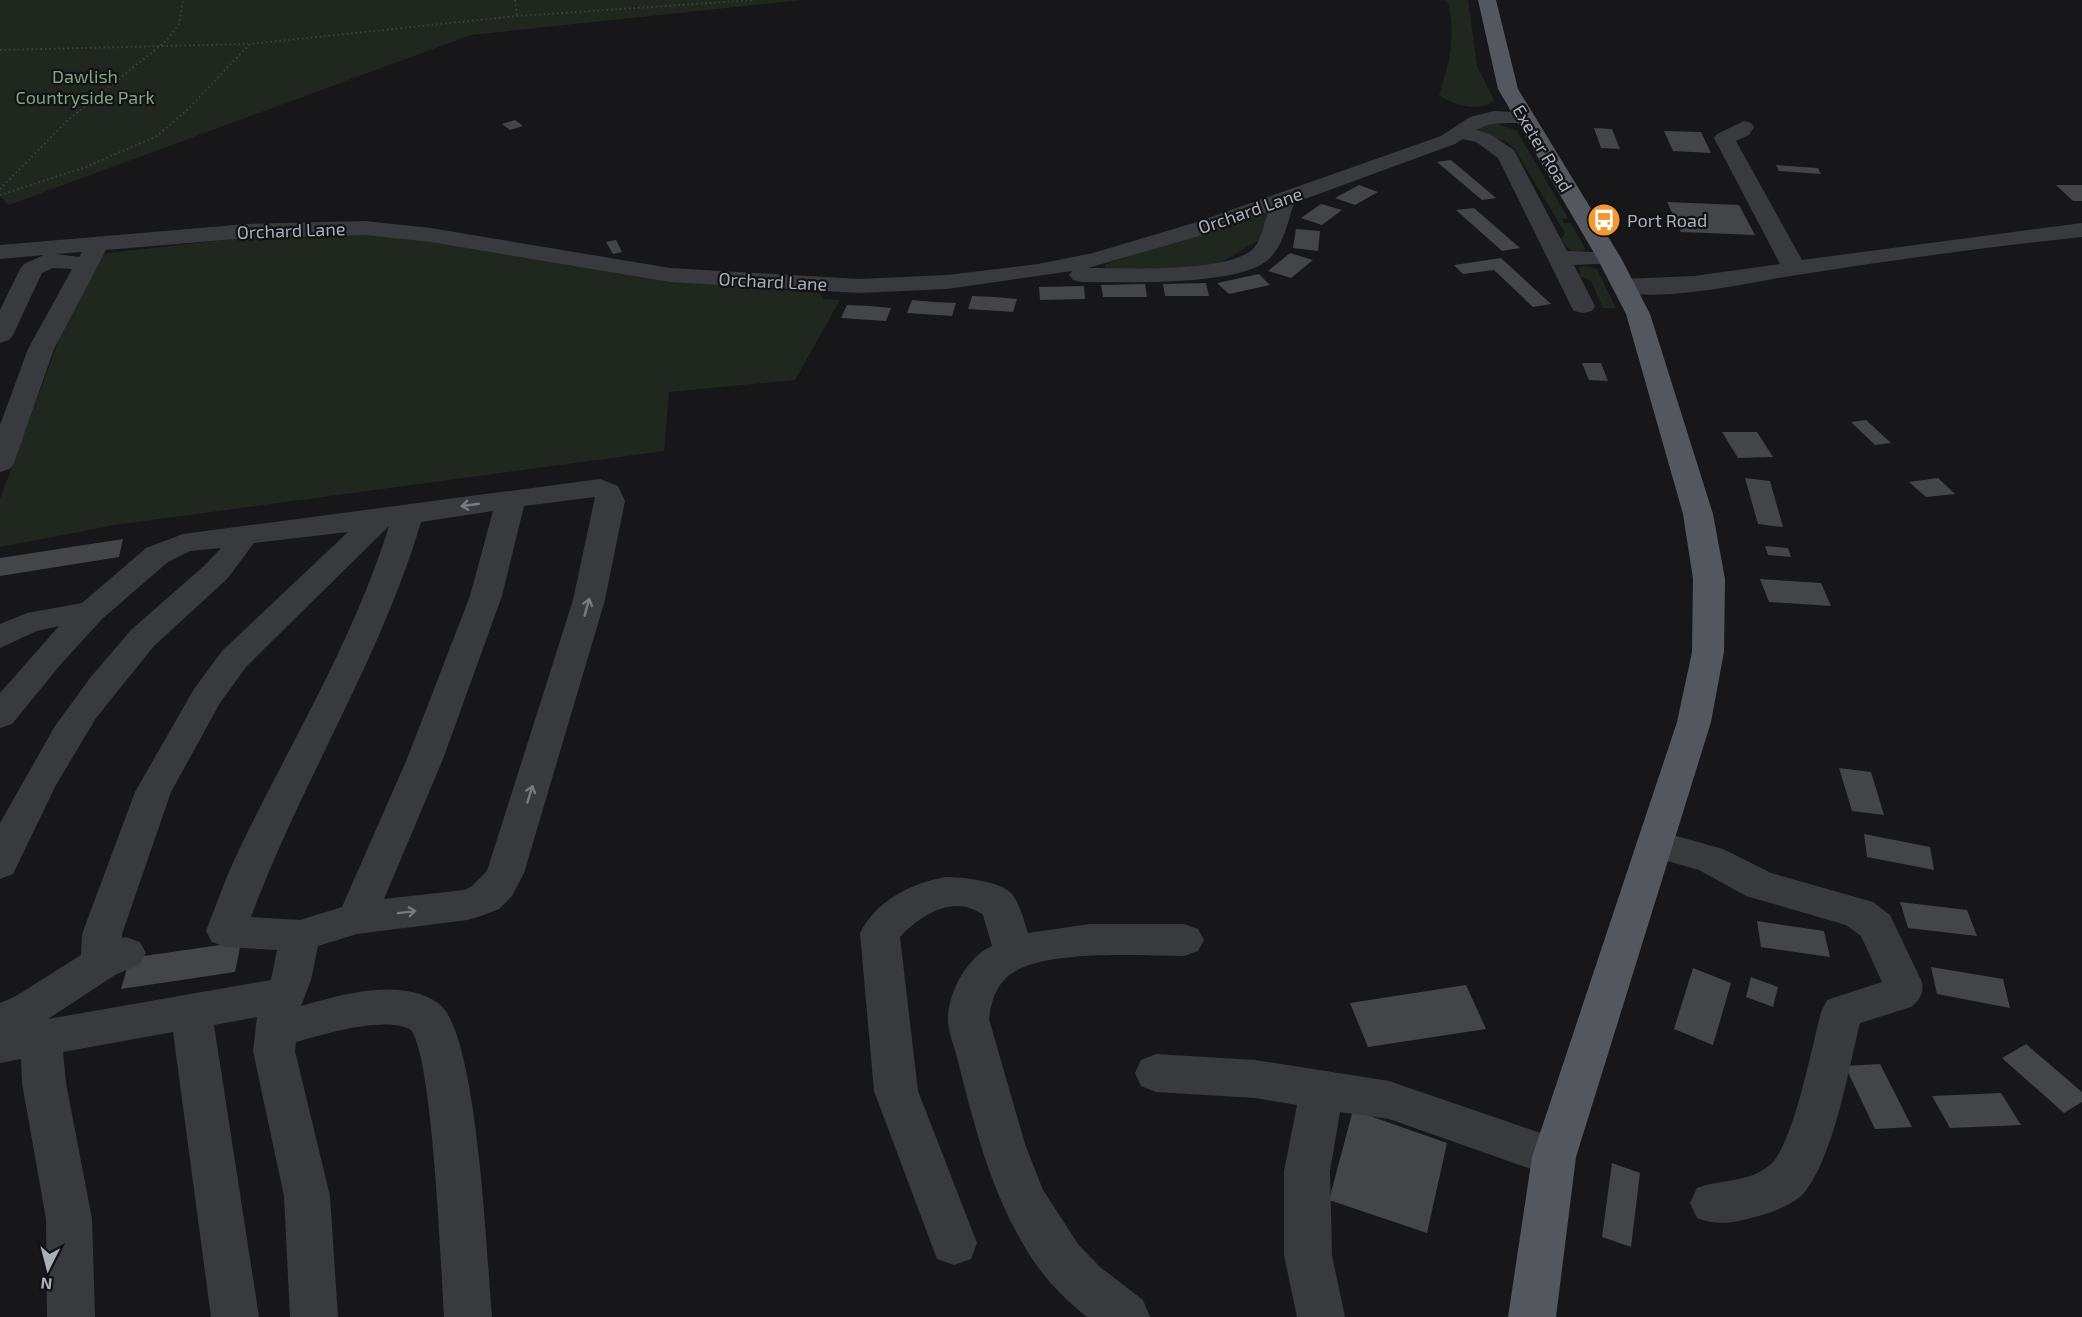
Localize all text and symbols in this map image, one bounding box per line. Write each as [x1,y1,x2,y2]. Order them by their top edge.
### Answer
park label: Dawlish Countryside Park [15,65,155,108]
street label: Exeter Road [1508,100,1578,196]
street label: Orchard Lane [1195,182,1305,238]
bus stop icon: Port Road [1586,202,1622,238]
place label: Port Road [1627,209,1707,231]
street label: Orchard Lane [236,217,346,243]
street label: Orchard Lane [718,267,828,295]
one-way arrow [460,500,480,511]
one-way arrow [581,598,593,617]
one-way arrow [525,785,536,804]
one-way arrow [397,906,417,917]
north arrow [18,1239,78,1299]
text: N [40,1274,53,1294]

